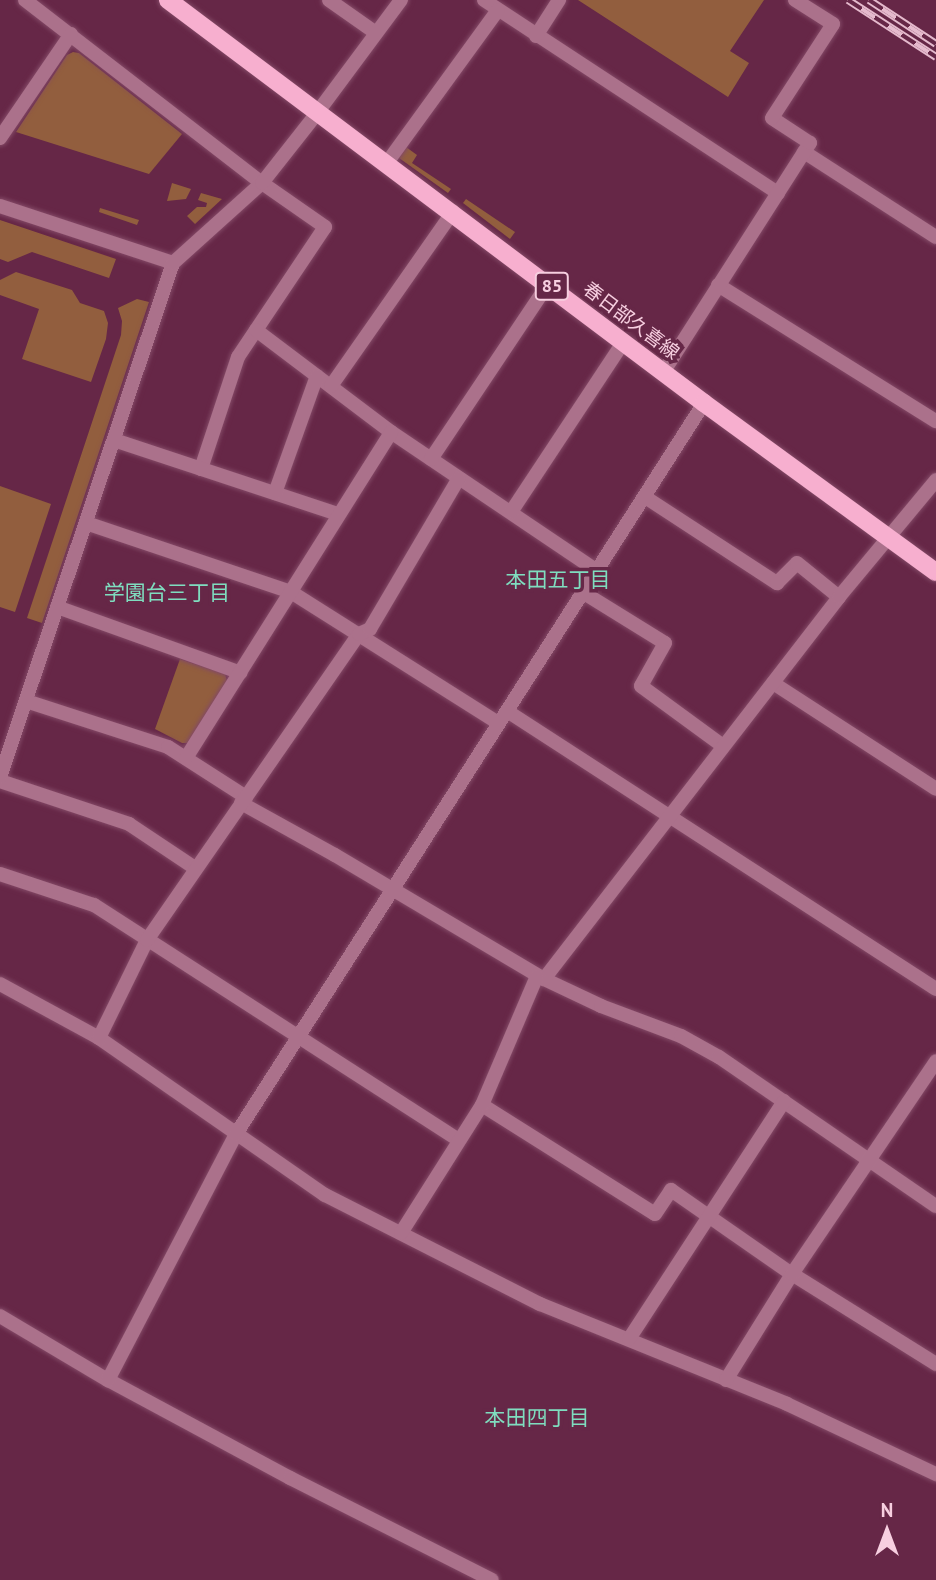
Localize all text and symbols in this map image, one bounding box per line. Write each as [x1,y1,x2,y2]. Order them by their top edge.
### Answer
road number: 85 [534,272,570,300]
street label: 春日部久喜線 [579,278,683,364]
district label: 本田五丁目 [506,567,610,593]
district label: 学園台三丁目 [104,580,230,606]
district label: 本田四丁目 [485,1405,589,1431]
north arrow [852,1496,922,1566]
text: N [881,1498,893,1522]

